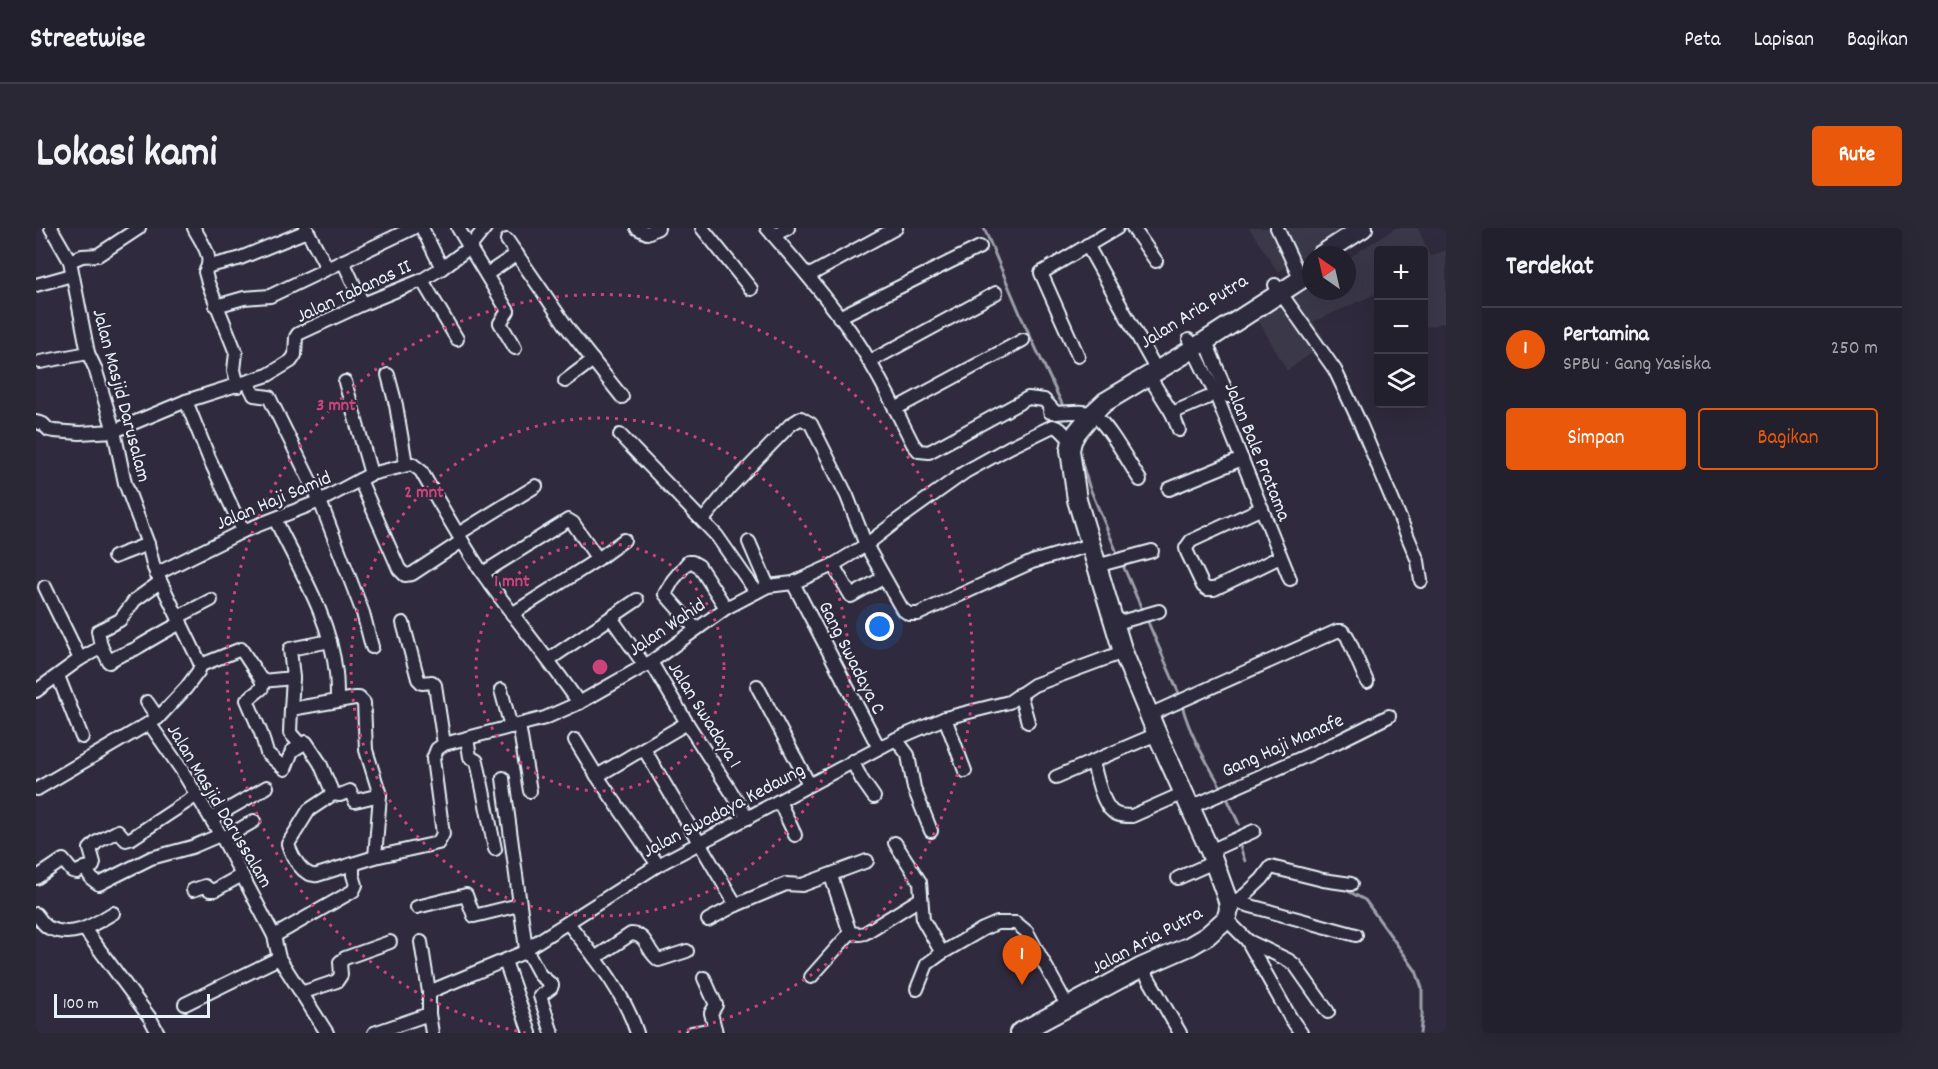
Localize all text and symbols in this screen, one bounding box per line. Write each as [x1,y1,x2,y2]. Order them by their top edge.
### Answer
text: Streetwise [30,21,145,61]
text: Peta [1684,26,1721,56]
text: Lapisan [1754,26,1814,56]
text: Bagikan [1847,26,1908,56]
text: Lokasi kami [36,126,217,186]
button: Rute [1812,126,1902,186]
north arrow [1302,246,1356,300]
map controls [1374,246,1428,408]
button: + [1374,246,1428,300]
text: Terdekat [1506,249,1594,286]
street label: Jalan Tabanas II [292,254,416,332]
street label: Jalan Aria Putra [1135,268,1254,357]
button: − [1374,300,1428,354]
street label: Jalan Masjid Darusalam [83,306,157,486]
text: Pertamina [1563,320,1649,351]
text: 1 [1523,335,1528,363]
text: 250 m [1831,335,1878,363]
text: SPBU · Gang Yasiska [1563,351,1711,379]
button: layers [1374,354,1428,408]
street label: Jalan Bale Pratama [1216,379,1297,526]
text: 3 mnt [316,394,356,419]
button: Simpan [1506,408,1686,470]
button: Bagikan [1698,408,1878,470]
street label: Jalan Haji Samid [212,465,336,539]
text: 2 mnt [404,481,444,506]
text: 1 mnt [494,570,530,595]
street label: Jalan Wahid [624,592,712,665]
street label: Gang Swadaya C [810,597,891,720]
your location [865,612,894,641]
centre of rings [590,657,610,677]
street label: Jalan Swadaya 1 [660,657,747,774]
street label: Gang Haji Manafe [1218,707,1349,786]
street label: Jalan Masjid Darussalam [158,719,279,894]
street label: Jalan Swadaya Kedaung [638,757,810,866]
street label: Jalan Aria Putra [1087,900,1209,983]
pin: 1 [1002,936,1042,985]
scale bar [54,991,210,1018]
text: 100 m [63,993,99,1016]

